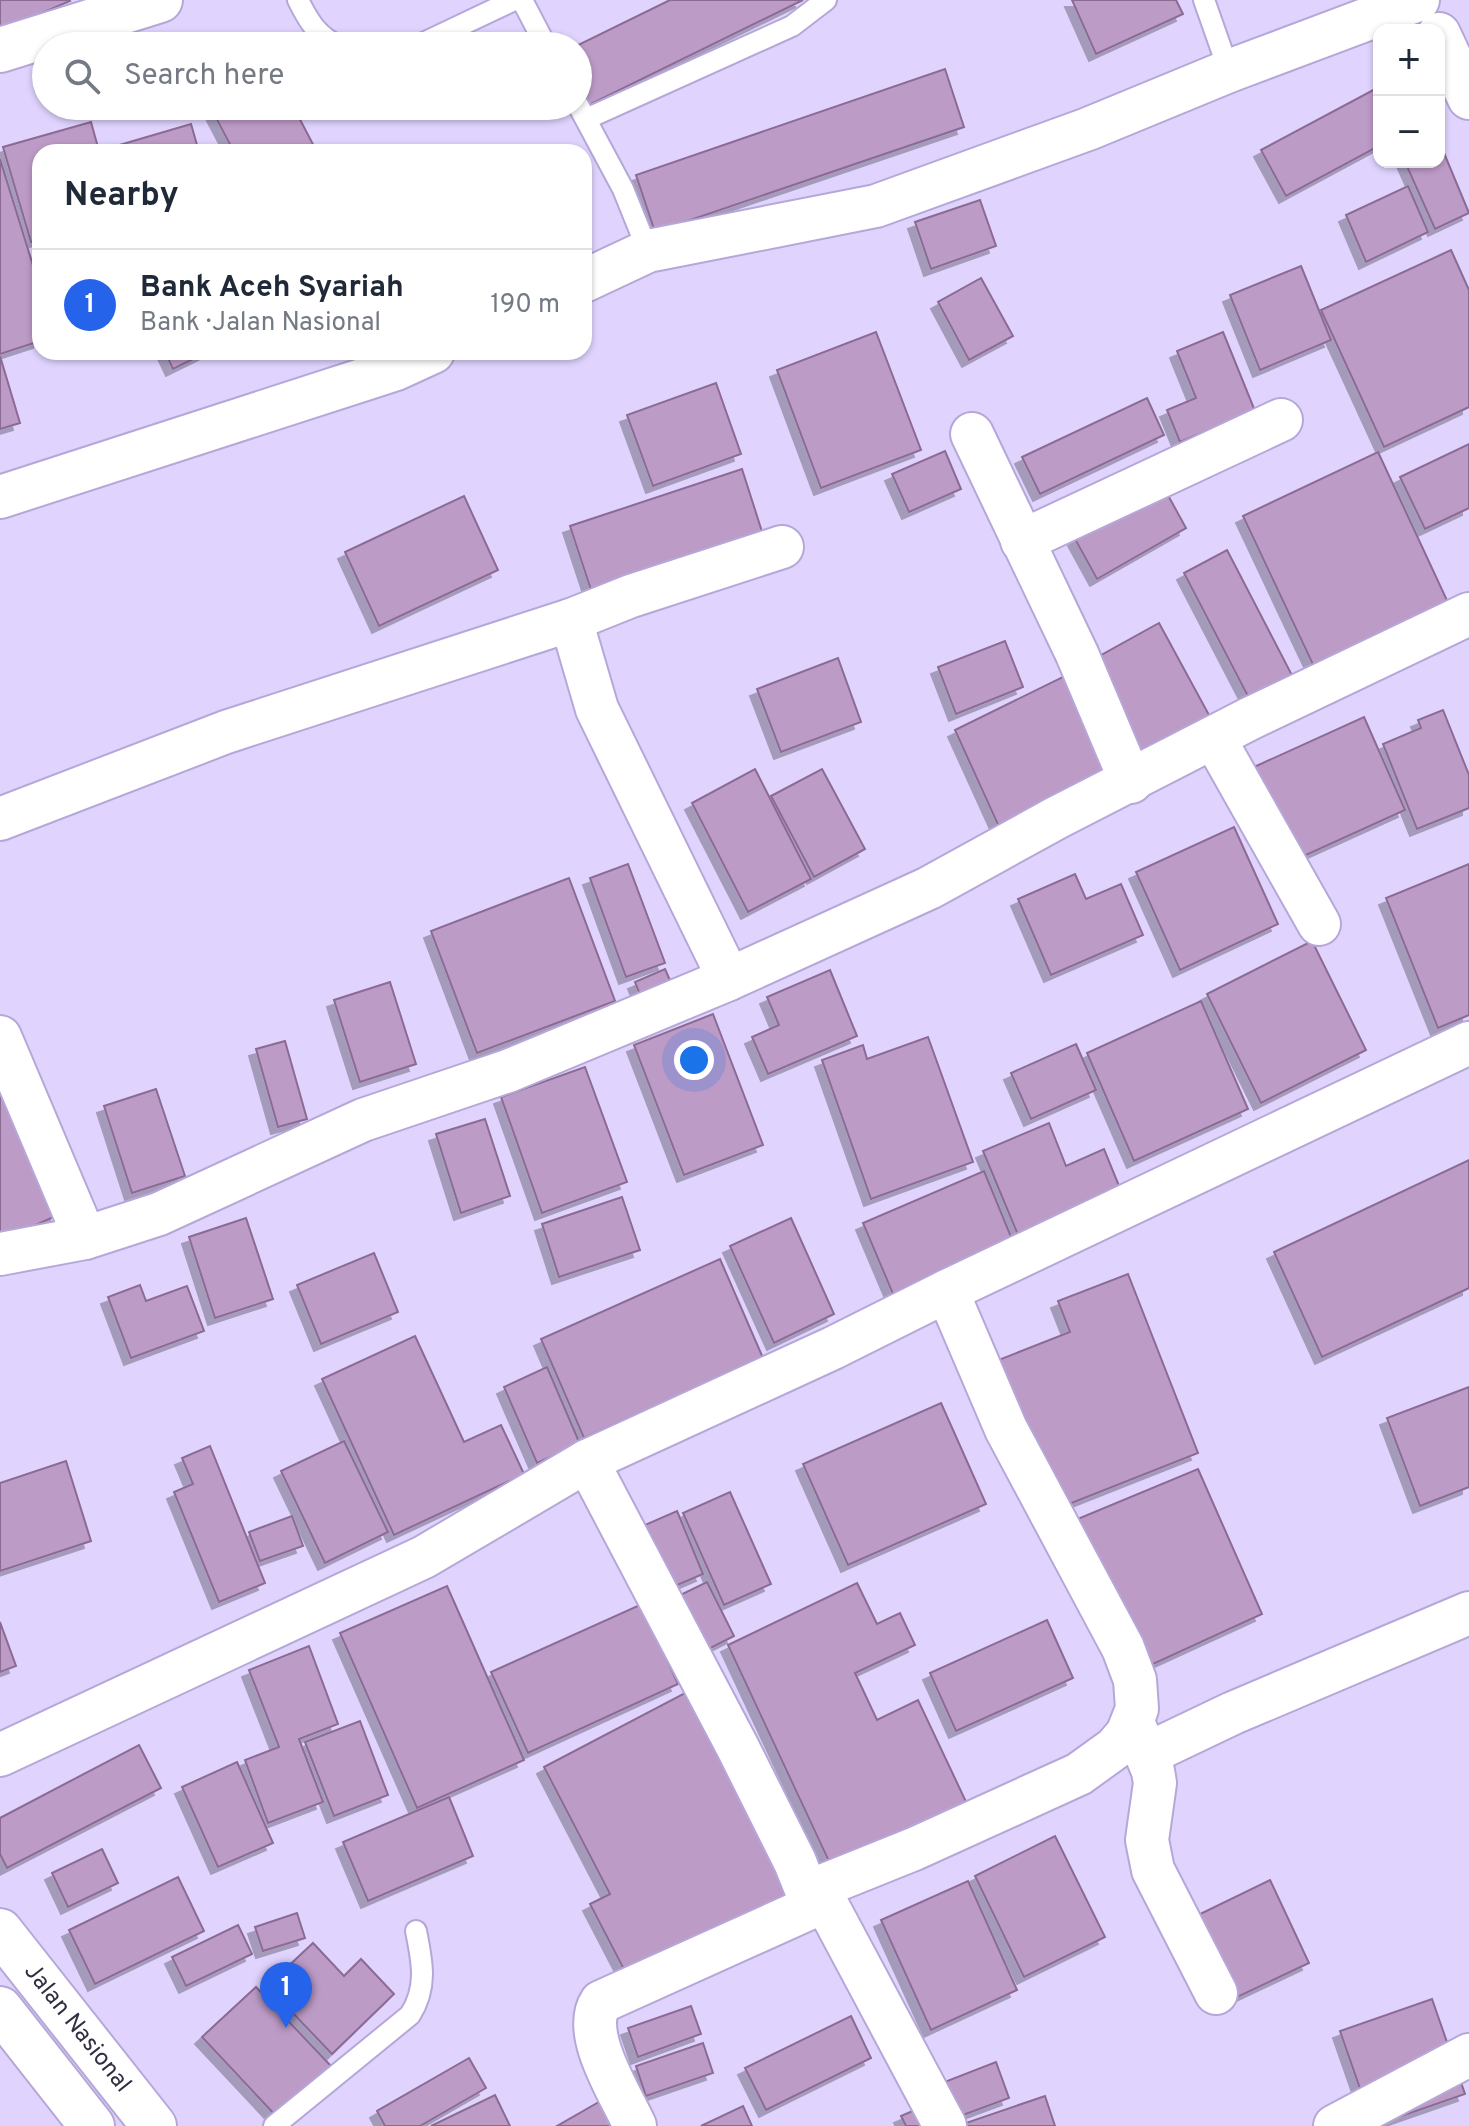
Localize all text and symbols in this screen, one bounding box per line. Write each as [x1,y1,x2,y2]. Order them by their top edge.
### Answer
map controls [1373,24,1445,168]
button: + [1373,24,1445,96]
search box [32,32,592,120]
icon: search [60,54,104,98]
text: Search here [124,58,284,95]
button: − [1373,96,1445,168]
text: Nearby [64,175,179,218]
text: Bank Aceh Syariah [140,270,404,307]
text: 1 [85,289,95,322]
text: 190 m [490,289,560,322]
text: Bank · Jalan Nasional [140,307,381,340]
your location [674,1040,714,1080]
street label: Jalan Nasional [17,1958,137,2099]
pin: 1 [260,1962,312,2028]

